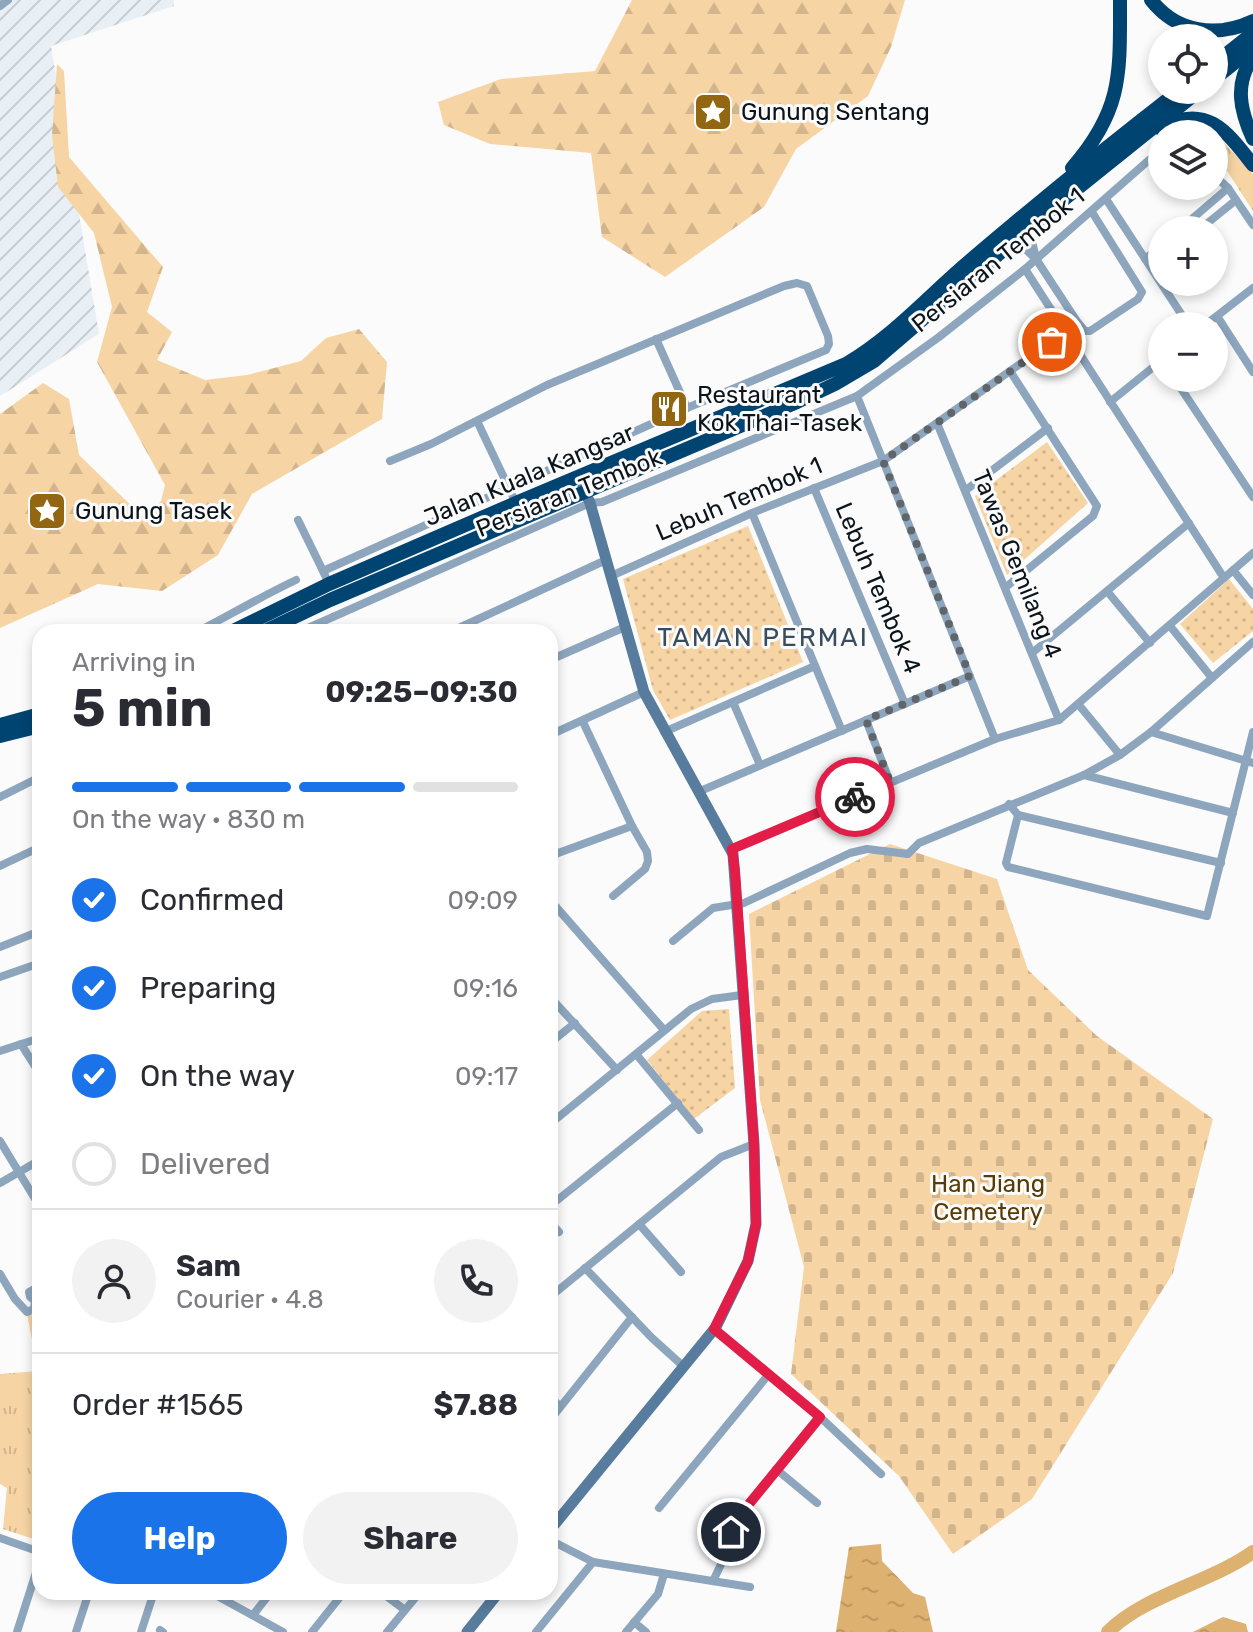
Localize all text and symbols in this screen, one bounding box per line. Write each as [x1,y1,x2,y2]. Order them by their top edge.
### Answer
map controls [1148,24,1228,392]
button: locate [1148,24,1228,104]
place icon: Gunung Sentang [692,91,734,133]
place label: Gunung Sentang [741,98,930,126]
button: layers [1148,120,1228,200]
street label: Persiaran Tembok 1 [906,182,1090,338]
button: + [1148,216,1228,296]
pin [1018,308,1086,376]
button: − [1148,312,1228,392]
icon: bag [1030,320,1074,364]
place label: Restaurant Kok Thai-Tasek [697,381,863,437]
restaurant icon: Restaurant Kok Thai-Tasek [648,388,690,430]
street label: Jalan Kuala Kangsar [420,418,638,532]
street label: Persiaran Tembok [472,443,667,543]
street label: Lebuh Tembok 1 [652,451,826,547]
street label: Tawas Gemilang 4 [966,466,1068,662]
place icon: Gunung Tasek [26,490,68,532]
place label: Gunung Tasek [75,497,233,525]
street label: Lebuh Tembok 4 [829,498,927,678]
district label: TAMAN PERMAI [657,622,869,653]
text: Arriving in [72,647,196,678]
text: 09:25–09:30 [325,674,518,710]
text: 5 min [72,677,213,739]
courier [815,757,895,837]
icon: bike [833,775,877,819]
text: On the way · 830 m [72,804,305,835]
icon: check [72,878,116,922]
text: Confirmed [140,882,284,918]
text: 09:09 [447,885,518,916]
icon: check [72,966,116,1010]
text: Preparing [140,970,276,1006]
text: 09:16 [453,973,518,1004]
icon: check [72,1054,116,1098]
text: On the way [140,1058,295,1094]
text: 09:17 [455,1061,518,1092]
text: Delivered [140,1146,271,1182]
park label: Han Jiang Cemetery [931,1170,1045,1226]
button: person [72,1239,156,1323]
button: phone [434,1239,518,1323]
text: Sam [176,1248,241,1284]
text: Courier · 4.8 [176,1284,324,1315]
text: Order #1565 [72,1387,244,1423]
text: $7.88 [433,1387,518,1423]
button: Help [72,1492,287,1584]
button: Share [303,1492,518,1584]
pin [697,1498,765,1566]
icon: home [709,1510,753,1554]

